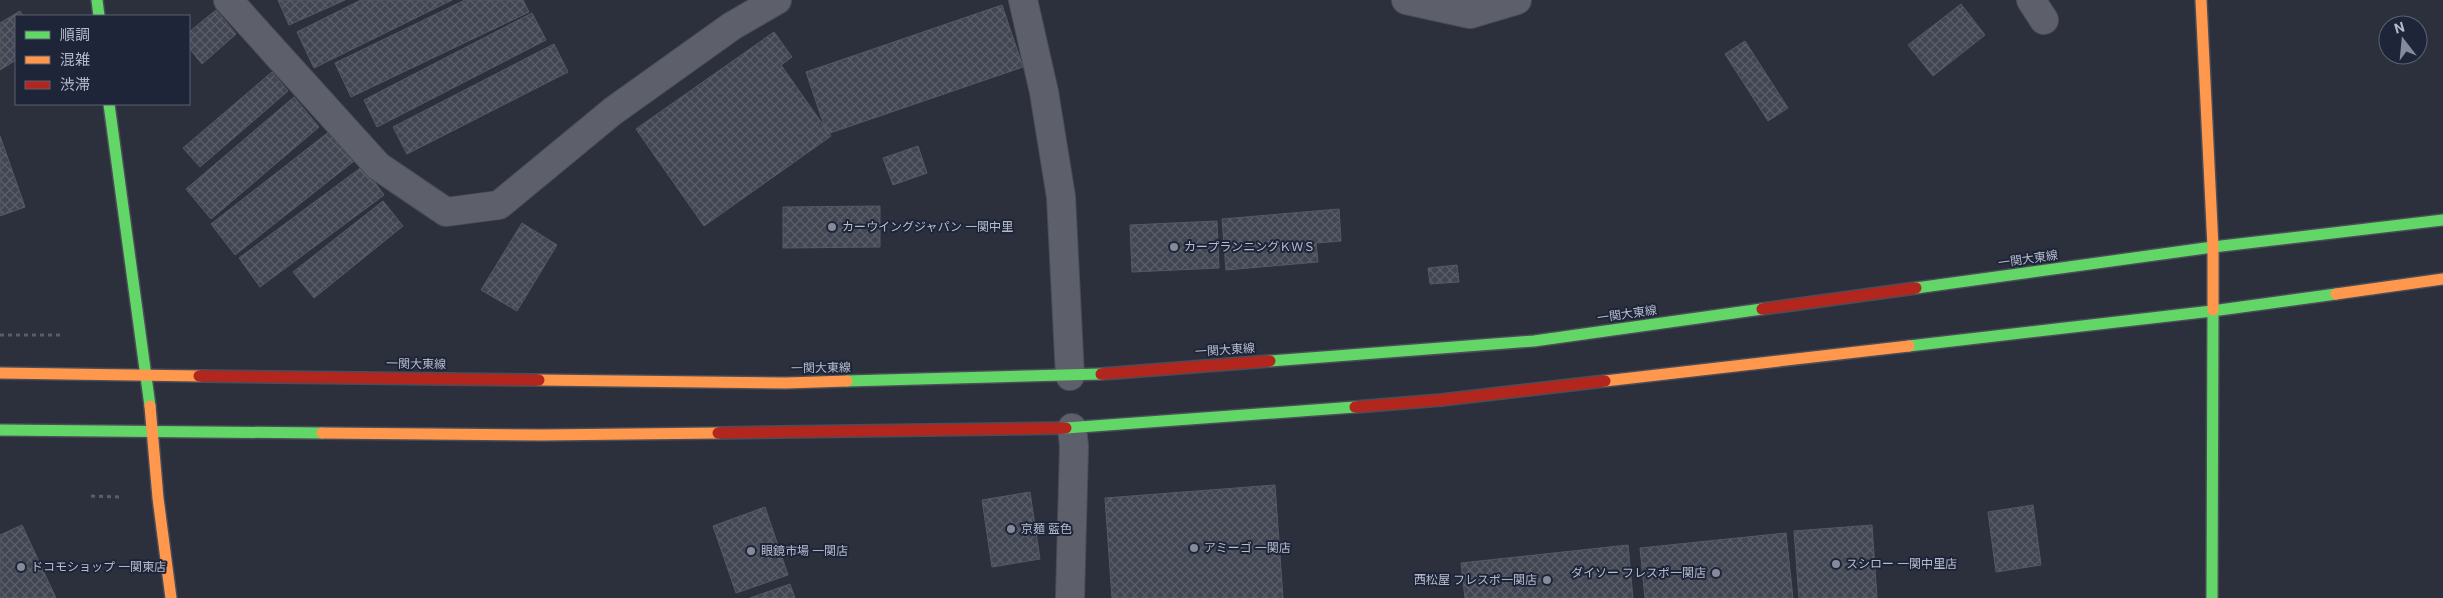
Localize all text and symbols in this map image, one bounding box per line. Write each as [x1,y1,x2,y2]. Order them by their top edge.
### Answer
legend [15,15,190,105]
north arrow [2378,15,2428,65]
text: N [2392,18,2406,37]
text: 順調 [60,26,90,44]
text: 混雑 [60,51,90,69]
text: 渋滞 [60,76,90,94]
place label: カーウイングジャパン 一関中里 [842,220,1013,234]
marker: カーウイングジャパン 一関中里 [826,221,838,233]
place label: カープランニングＫＷＳ [1184,240,1315,254]
marker: カープランニングＫＷＳ [1168,241,1180,253]
street label: 一関大東線 [1997,248,2059,270]
street label: 一関大東線 [1596,303,1658,325]
street label: 一関大東線 [1195,341,1255,359]
street label: 一関大東線 [386,356,446,372]
street label: 一関大東線 [791,360,851,376]
place label: 京麺 藍色 [1021,522,1072,536]
marker: 京麺 藍色 [1005,523,1017,535]
place label: アミーゴ 一関店 [1204,541,1291,555]
marker: アミーゴ 一関店 [1188,542,1200,554]
place label: 眼鏡市場 一関店 [761,544,848,558]
marker: 眼鏡市場 一関店 [745,545,757,557]
place label: スシロー 一関中里店 [1846,557,1957,571]
marker: スシロー 一関中里店 [1830,558,1842,570]
place label: ドコモショップ 一関東店 [31,560,166,574]
marker: ドコモショップ 一関東店 [15,561,27,573]
place label: ダイソー フレスポ一関店 [1571,566,1706,580]
marker: ダイソー フレスポ一関店 [1710,567,1722,579]
place label: 西松屋 フレスポ一関店 [1414,573,1537,587]
marker: 西松屋 フレスポ一関店 [1541,574,1553,586]

